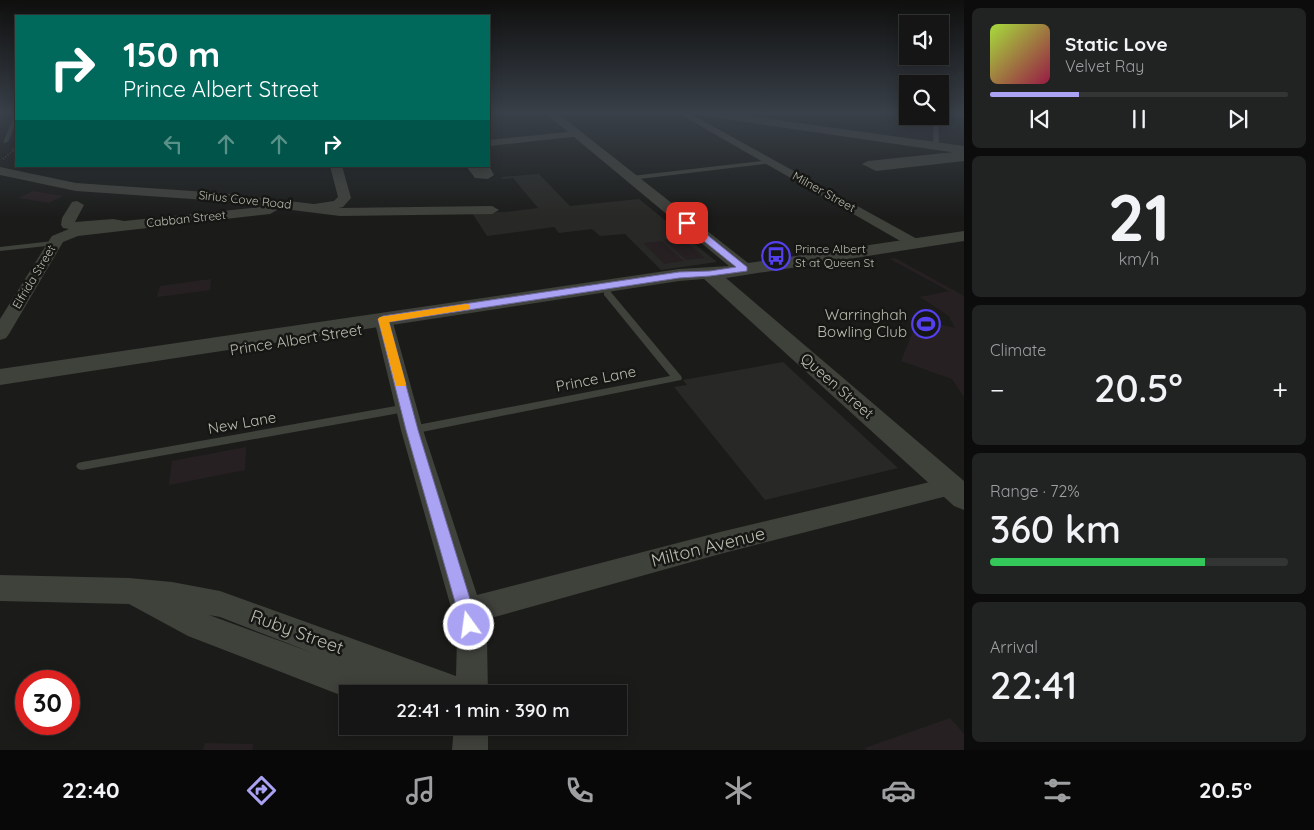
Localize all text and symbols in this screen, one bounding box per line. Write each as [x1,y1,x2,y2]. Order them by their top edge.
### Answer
map controls [899,15,949,125]
button: sound [899,15,949,65]
text: 150 m [123,32,220,76]
text: Static Love [1065,32,1168,56]
icon: right [40,35,105,100]
text: Velvet Ray [1065,56,1144,76]
text: Prince Albert Street [123,75,319,103]
button: search [899,75,949,125]
icon: previous [1026,105,1054,133]
icon: pause [1125,105,1153,133]
icon: next [1224,105,1252,133]
icon: left [159,130,187,158]
icon: ahead [212,130,240,158]
icon: ahead [265,130,293,158]
icon: right [318,130,346,158]
street label: Milner Street [790,168,858,215]
text: 21 [1108,176,1170,257]
street label: Sirius Cove Road [198,187,292,212]
pin [666,202,708,244]
street label: Cabban Street [145,207,226,230]
icon: arrive [673,209,701,237]
bus stop icon: Prince Albert St at Queen St [761,241,791,271]
place label: Prince Albert St at Queen St [795,241,874,270]
street label: Elfrida Street [9,242,58,311]
text: km/h [1119,249,1159,269]
place label: Warringhah Bowling Club [817,305,907,341]
sports icon: Warringhah Bowling Club [911,309,941,339]
street label: Prince Albert Street [228,320,363,359]
text: Climate [990,340,1046,360]
street label: Queen Street [797,349,878,423]
street label: Prince Lane [554,361,638,396]
text: 20.5° [1094,364,1183,412]
text: − [990,372,1005,407]
text: + [1272,372,1288,407]
street label: New Lane [206,407,278,438]
text: Range · 72% [990,481,1080,501]
text: 360 km [990,505,1121,553]
street label: Milton Avenue [649,521,767,572]
position arrow [442,598,494,650]
street label: Ruby Street [247,604,347,659]
text: Arrival [990,637,1038,657]
text: 22:41 [990,661,1077,709]
speed limit sign: 30 [15,670,80,735]
text: 22:41 · 1 min · 390 m [396,698,570,722]
icon: directions [244,773,279,808]
icon: music [403,773,438,808]
icon: phone [562,773,597,808]
icon: climate [721,773,756,808]
icon: car [881,773,916,808]
icon: filters [1040,773,1075,808]
text: 22:40 [62,776,120,804]
text: 20.5° [1199,776,1252,804]

